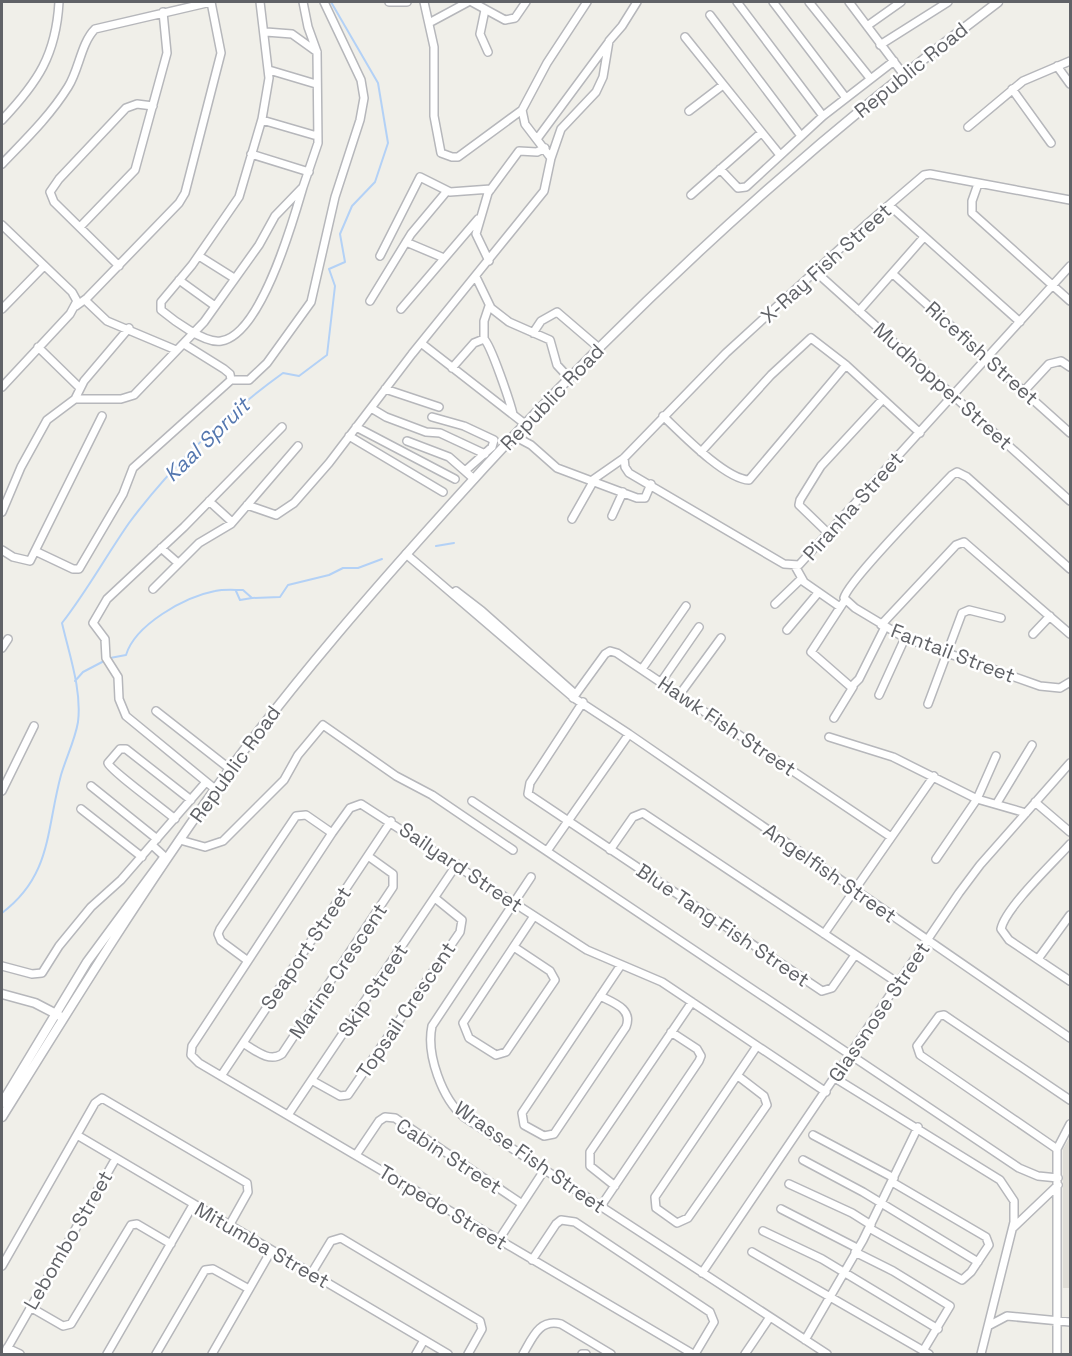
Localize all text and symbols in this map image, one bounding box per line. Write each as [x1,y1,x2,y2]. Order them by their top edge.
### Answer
street label: Republic Road [849,16,973,124]
street label: X-Ray Fish Street [755,197,897,329]
street label: Ricefish Street [920,295,1044,411]
street label: Mudhopper Street [868,317,1018,455]
street label: Republic Road [495,338,609,456]
water label: Kaal Spruit [158,390,257,487]
street label: Piranha Street [797,446,909,566]
street label: Fantail Street [887,617,1019,689]
street label: Hawk Fish Street [653,670,801,782]
street label: Republic Road [184,700,286,828]
street label: Sailyard Street [394,816,528,918]
street label: Angelfish Street [758,817,902,929]
street label: Blue Tang Fish Street [631,857,815,993]
street label: Seaport Street [255,881,357,1015]
street label: Marine Crescent [283,898,393,1044]
street label: Topsail Crescent [351,937,461,1083]
street label: Glassnose Street [822,937,936,1087]
street label: Skip Street [332,938,414,1042]
street label: Wrasse Fish Street [449,1095,611,1219]
street label: Cabin Street [391,1112,507,1200]
street label: Torpedo Street [374,1158,512,1256]
street label: Lebombo Street [18,1166,118,1314]
street label: Mitumba Street [190,1196,334,1294]

